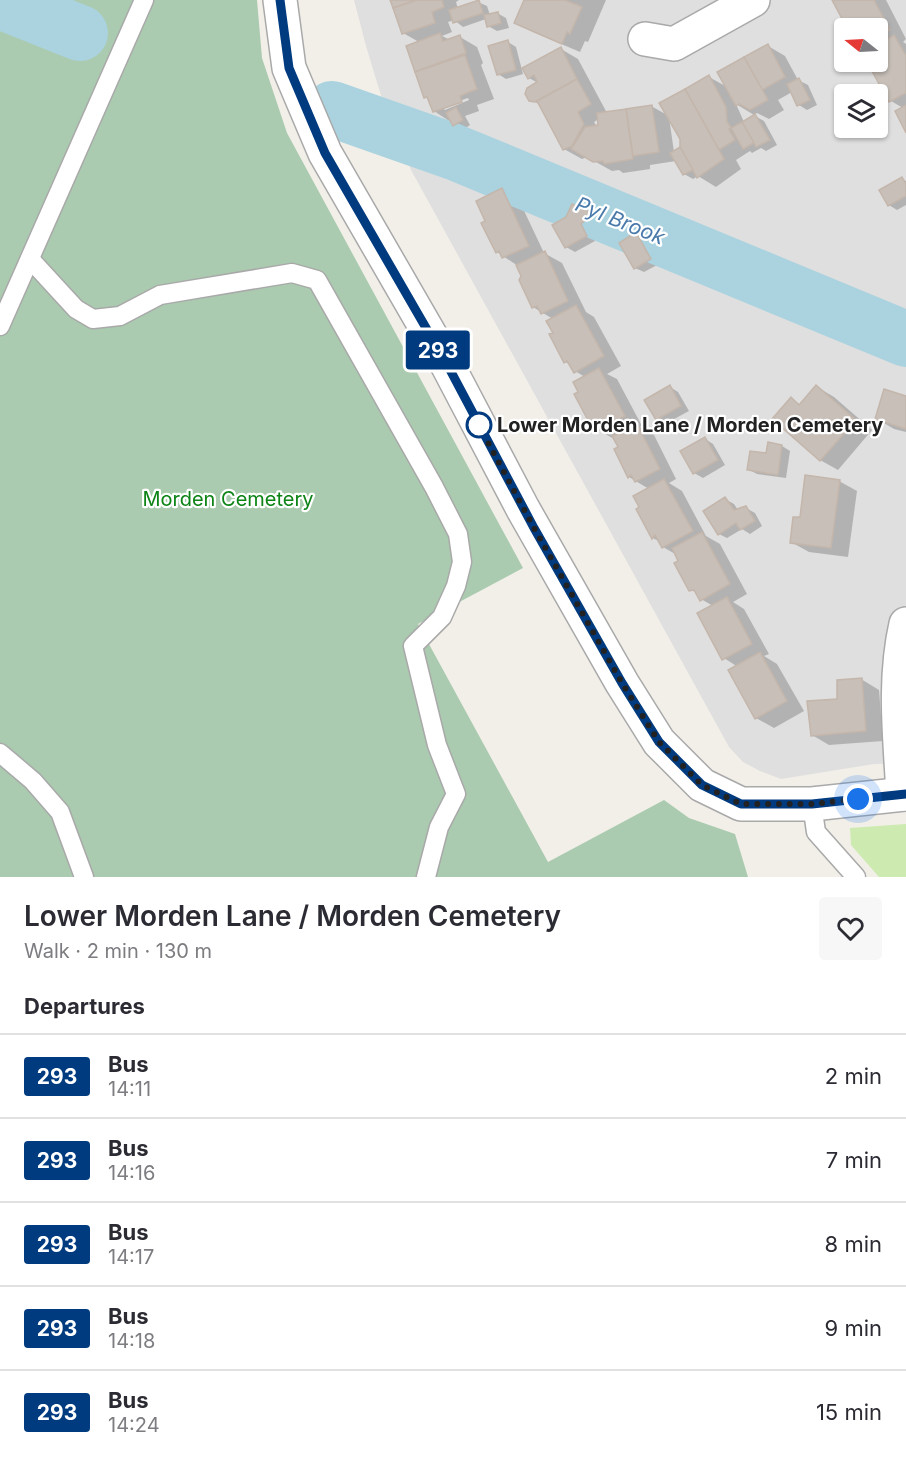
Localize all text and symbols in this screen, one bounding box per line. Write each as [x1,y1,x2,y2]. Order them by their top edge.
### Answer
north arrow [834,18,888,72]
map controls [834,18,888,138]
button: layers [834,84,888,138]
water label: Pyl Brook [572,191,669,250]
line badge: 293 [404,330,472,370]
text: 293 [418,338,458,363]
marker: Lower Morden Lane / Morden Cemetery [466,412,492,438]
place label: Lower Morden Lane / Morden Cemetery [497,413,883,437]
park label: Morden Cemetery [142,487,314,511]
your location [843,784,873,814]
button: heart [819,897,882,960]
text: Lower Morden Lane / Morden Cemetery [24,899,561,933]
text: Walk · 2 min · 130 m [24,939,212,963]
text: Departures [24,993,145,1019]
text: Bus [108,1051,149,1077]
text: 2 min [825,1063,882,1089]
text: 293 [37,1064,77,1089]
text: 14:11 [108,1077,151,1101]
text: Bus [108,1135,149,1161]
text: 7 min [826,1147,882,1173]
text: 293 [37,1148,77,1173]
text: 14:16 [108,1161,155,1185]
text: Bus [108,1219,149,1245]
text: 8 min [825,1231,882,1257]
text: 293 [37,1232,77,1257]
text: 14:17 [108,1245,154,1269]
text: Bus [108,1303,149,1329]
text: 9 min [825,1315,882,1341]
text: 293 [37,1316,77,1341]
text: 14:18 [108,1329,155,1353]
text: Bus [108,1387,149,1413]
text: 15 min [816,1399,882,1425]
text: 293 [37,1400,77,1425]
text: 14:24 [108,1413,160,1437]

